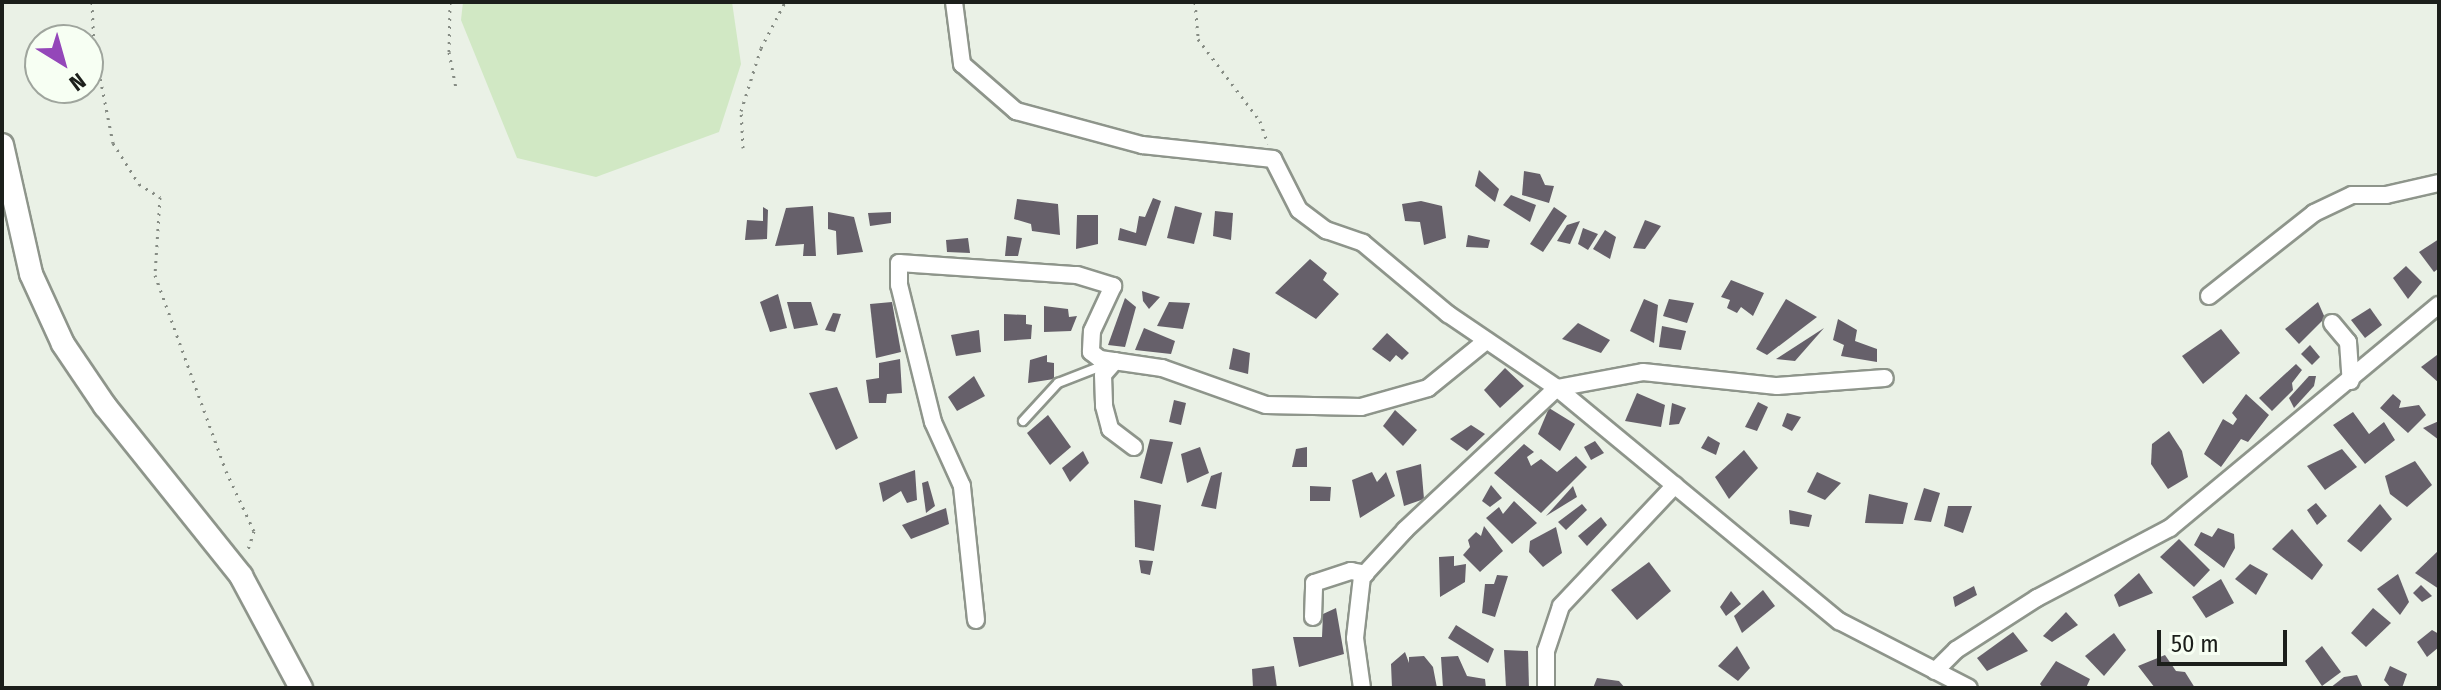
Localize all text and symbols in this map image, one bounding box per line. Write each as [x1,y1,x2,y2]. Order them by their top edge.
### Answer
north arrow [24,24,104,104]
text: N [64,67,91,97]
scale bar [2161,614,2291,664]
text: 50 m [2171,630,2219,658]

